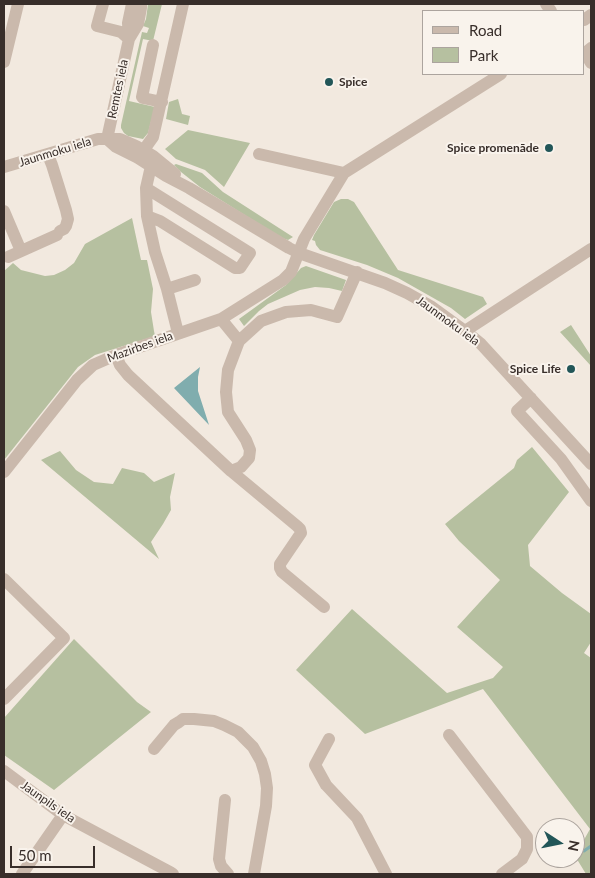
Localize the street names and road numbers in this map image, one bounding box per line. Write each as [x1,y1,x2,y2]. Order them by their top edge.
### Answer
street label: Remtes iela [105,58,131,120]
street label: Jaunmoku iela [17,134,93,170]
street label: Jaunmoku iela [414,293,482,349]
street label: Mazirbes iela [105,328,175,366]
street label: Jaunpils iela [18,778,78,826]

